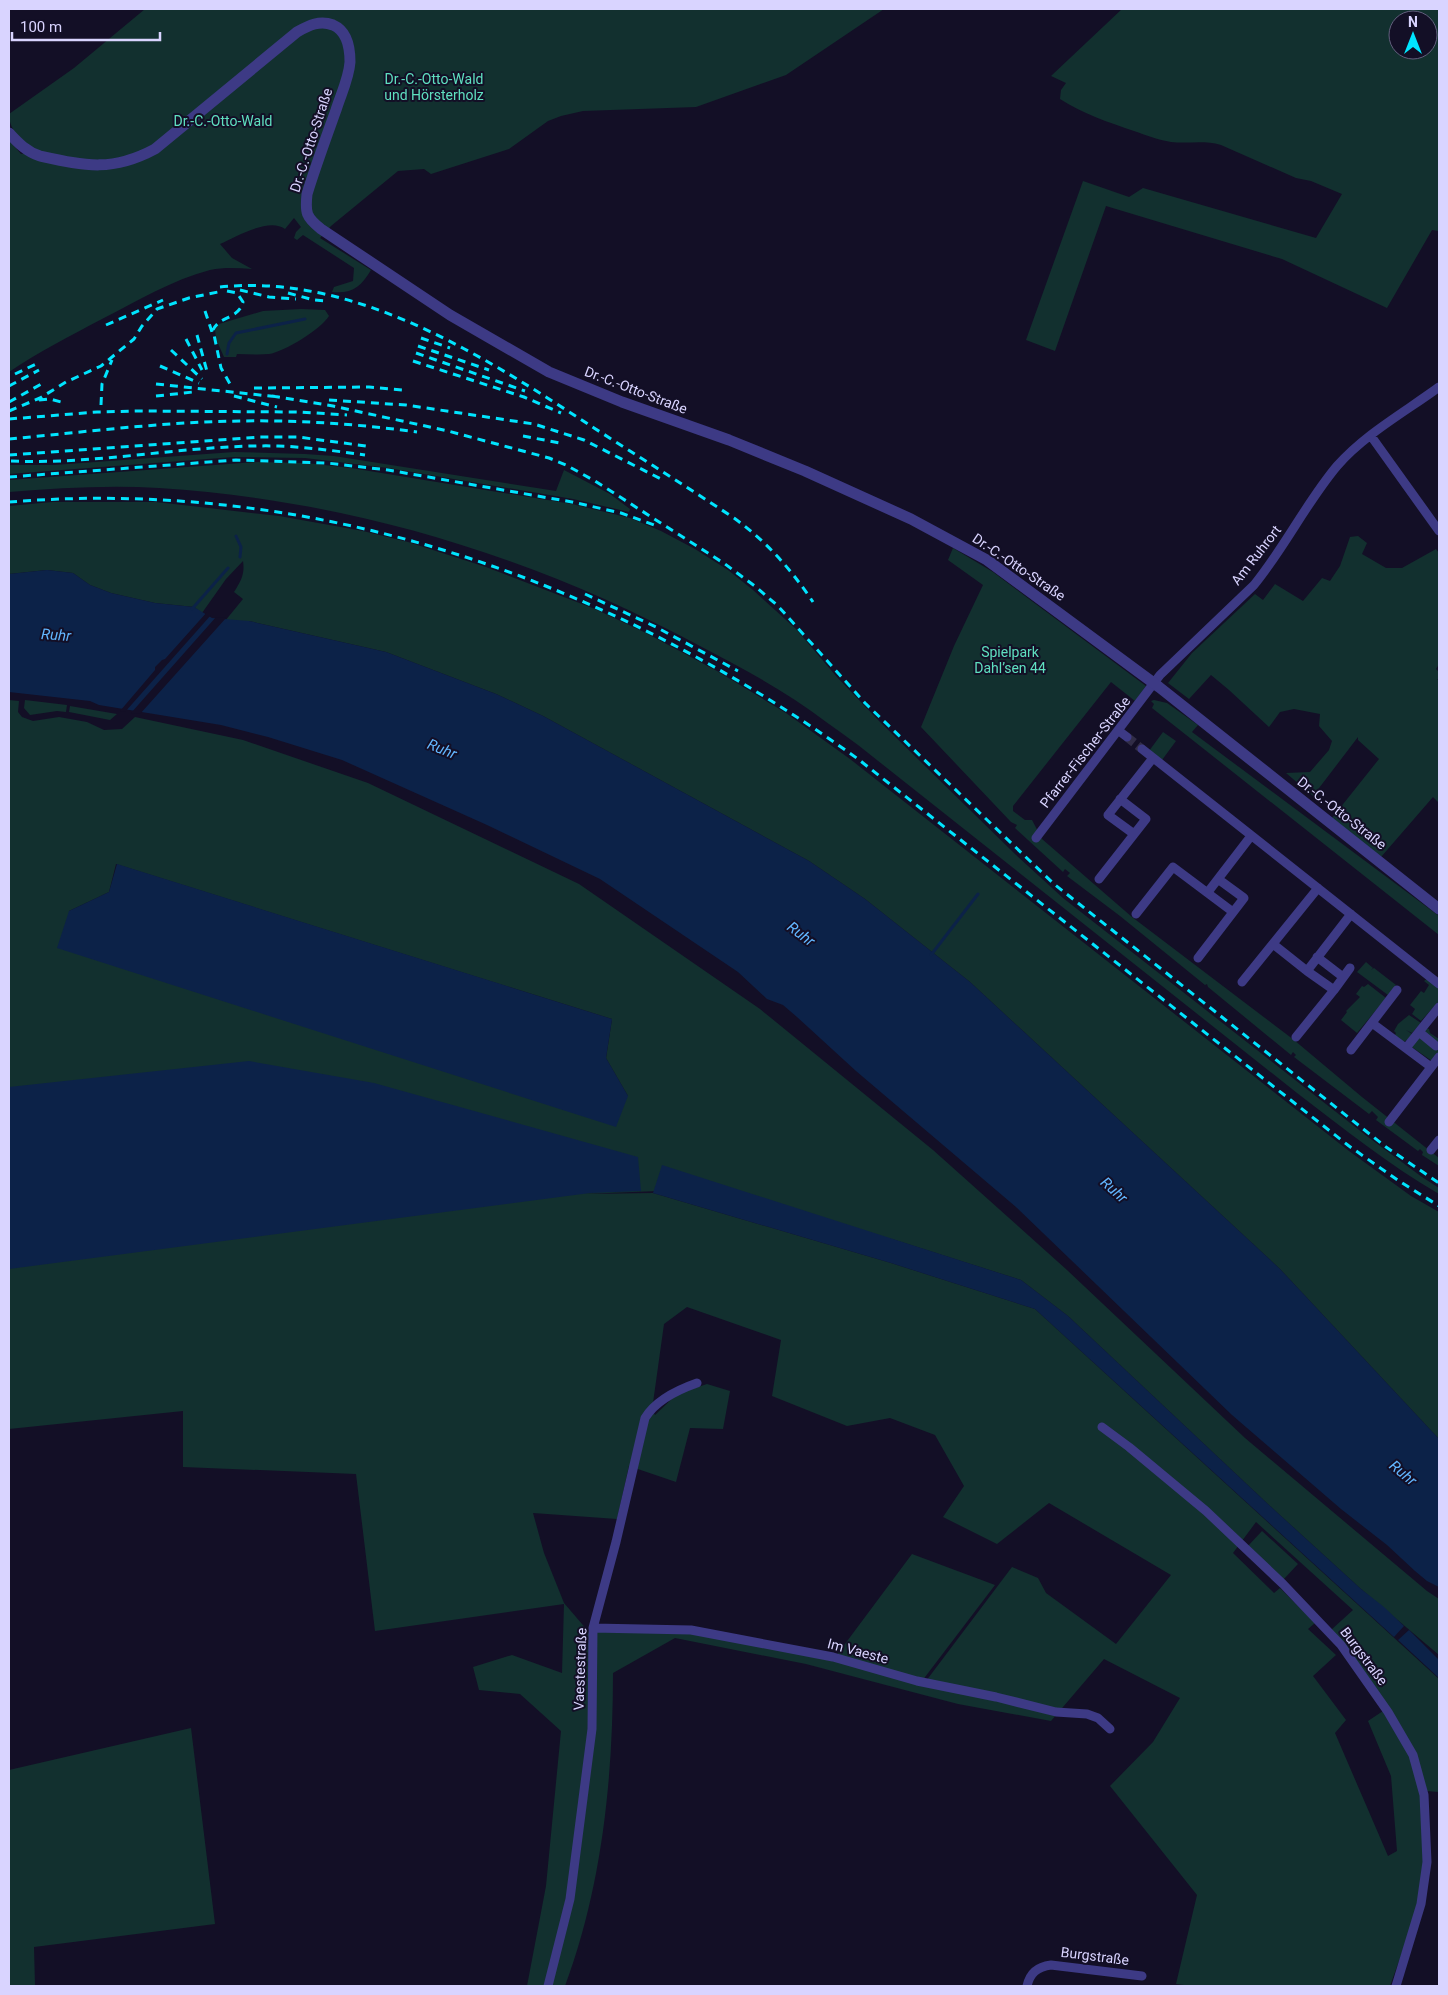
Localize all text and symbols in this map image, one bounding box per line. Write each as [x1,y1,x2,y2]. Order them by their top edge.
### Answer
scale bar [12,10,160,42]
north arrow [1388,10,1438,60]
text: N [1408,14,1418,30]
text: 100 m [20,18,62,36]
park label: Dr.-C.-Otto-Wald und Hörsterholz [384,71,484,103]
street label: Dr.-C.-Otto-Straße [287,86,335,194]
park label: Dr.-C.-Otto-Wald [174,113,272,129]
street label: Dr.-C.-Otto-Straße [582,363,690,417]
street label: Am Ruhrort [1228,522,1284,588]
street label: Dr.-C.-Otto-Straße [970,530,1068,604]
water label: Ruhr [40,625,73,645]
park label: Spielpark Dahl’sen 44 [974,644,1046,676]
street label: Pfarrer-Fischer-Straße [1037,693,1133,811]
water label: Ruhr [425,735,460,763]
street label: Dr.-C.-Otto-Straße [1294,773,1390,853]
water label: Ruhr [784,918,819,951]
water label: Ruhr [1097,1173,1132,1207]
water label: Ruhr [1386,1456,1421,1490]
street label: Burgstraße [1337,1624,1391,1688]
street label: Vaestestraße [571,1627,589,1711]
street label: Im Vaeste [826,1635,890,1667]
street label: Burgstraße [1060,1944,1130,1968]

